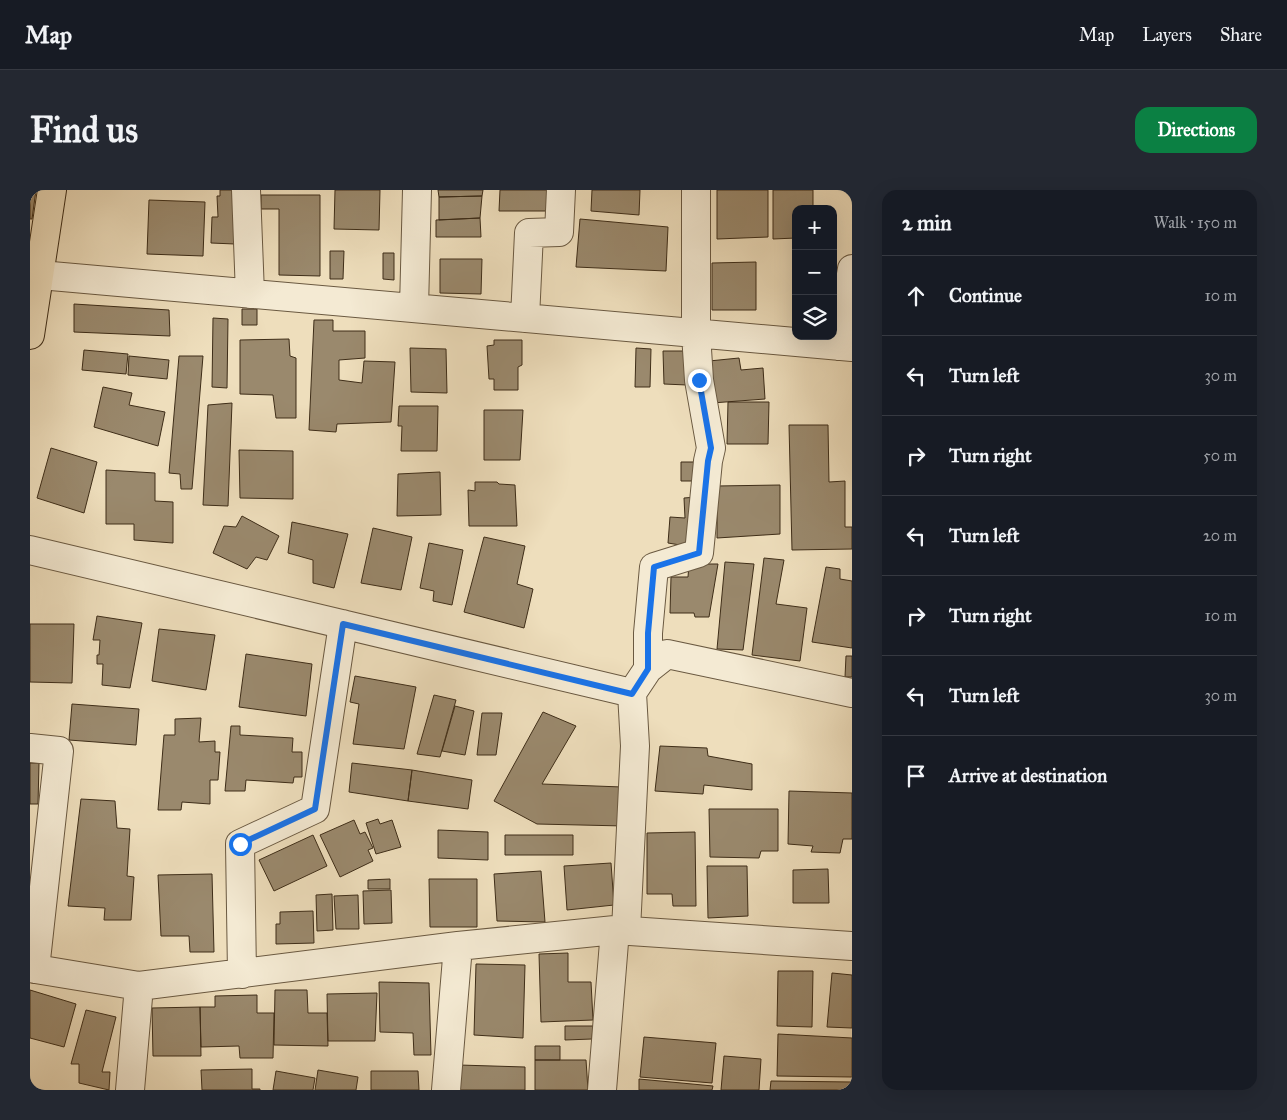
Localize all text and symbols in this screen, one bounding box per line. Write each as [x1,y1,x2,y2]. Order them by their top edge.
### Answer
text: Map [25,20,72,50]
text: Map [1079,24,1114,46]
text: Layers [1142,24,1192,46]
text: Share [1220,24,1262,46]
button: Directions [1135,107,1257,153]
text: Find us [30,109,138,152]
map controls [792,205,837,340]
button: + [792,205,837,250]
text: 2 min [902,210,952,236]
text: Walk · 150 m [1154,213,1237,232]
button: − [792,250,837,295]
icon: ahead [902,282,930,310]
text: Continue [949,284,1022,307]
text: 10 m [1205,286,1237,305]
button: layers [792,295,837,340]
icon: left [902,362,930,390]
text: Turn left [949,364,1019,387]
text: 30 m [1204,366,1237,385]
route end [688,369,711,392]
icon: right [902,442,930,470]
text: Turn right [949,444,1032,467]
text: 50 m [1203,446,1237,465]
icon: left [902,522,930,550]
text: Turn left [949,524,1019,547]
text: 20 m [1203,526,1237,545]
icon: right [902,602,930,630]
text: Turn right [949,604,1032,627]
text: 10 m [1205,606,1237,625]
icon: left [902,682,930,710]
text: Turn left [949,684,1019,707]
text: 30 m [1204,686,1237,705]
icon: arrive [902,762,930,790]
text: Arrive at destination [949,764,1107,787]
route start [229,833,252,856]

